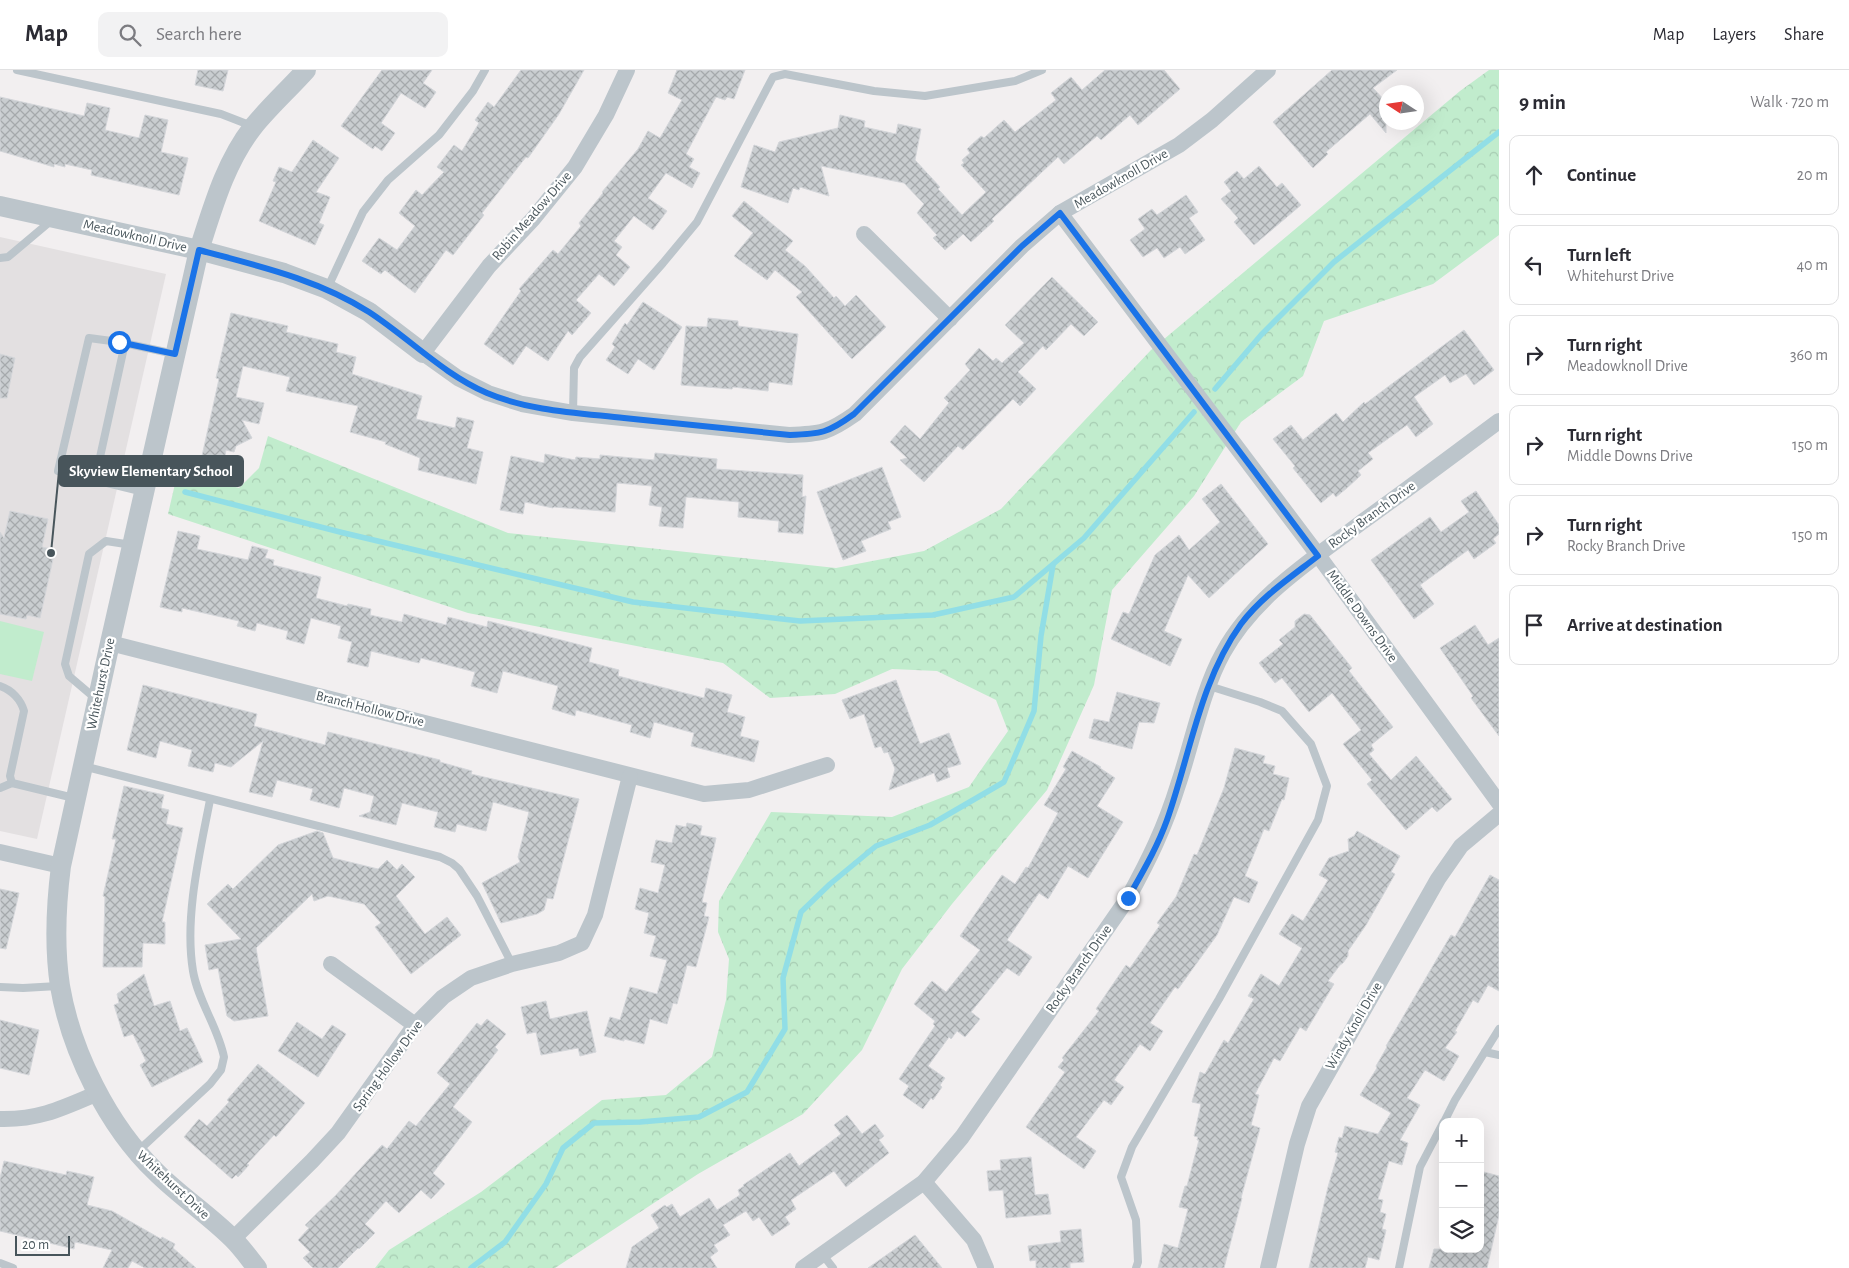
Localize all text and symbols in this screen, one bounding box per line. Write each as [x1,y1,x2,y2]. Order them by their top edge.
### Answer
search box [98,12,448,57]
icon: search [116,21,144,49]
text: Map [25,22,68,46]
text: Search here [156,25,242,44]
text: Map [1653,26,1684,44]
text: Layers [1712,26,1756,44]
text: Share [1784,26,1824,44]
north arrow [1379,85,1424,130]
text: 9 min [1519,92,1566,113]
text: Walk · 720 m [1750,94,1829,110]
street label: Meadowknoll Drive [1072,146,1170,212]
icon: ahead [1520,161,1548,189]
text: Continue [1567,166,1636,185]
text: 20 m [1797,167,1828,183]
street label: Robin Meadow Drive [490,169,574,263]
street label: Meadowknoll Drive [82,217,188,255]
text: Turn left [1567,246,1631,265]
icon: left [1520,251,1548,279]
text: 40 m [1796,257,1828,273]
text: Whitehurst Drive [1567,268,1674,284]
route start [108,331,131,354]
text: Turn right [1567,336,1642,355]
icon: right [1520,341,1548,369]
text: 360 m [1790,347,1828,363]
text: Meadowknoll Drive [1567,358,1688,374]
text: Turn right [1567,426,1642,445]
icon: right [1520,431,1548,459]
text: 150 m [1792,437,1828,453]
text: Middle Downs Drive [1567,448,1693,464]
callout: Skyview Elementary School [59,456,243,486]
text: Skyview Elementary School [69,464,233,479]
street label: Rocky Branch Drive [1326,479,1418,551]
text: Turn right [1567,516,1642,535]
icon: right [1520,521,1548,549]
text: 150 m [1792,527,1828,543]
text: Rocky Branch Drive [1567,538,1685,554]
street label: Middle Downs Drive [1324,567,1400,665]
icon: arrive [1520,611,1548,639]
text: Arrive at destination [1567,616,1723,635]
street label: Whitehurst Drive [84,637,118,731]
street label: Branch Hollow Drive [314,689,426,729]
route end [1117,887,1140,910]
street label: Rocky Branch Drive [1044,923,1114,1015]
street label: Windy Knoll Drive [1323,980,1385,1072]
street label: Spring Hollow Drive [350,1018,426,1114]
map controls [1439,1118,1484,1253]
button: + [1439,1118,1484,1163]
street label: Whitehurst Drive [134,1148,212,1222]
button: − [1439,1163,1484,1208]
button: layers [1439,1208,1484,1253]
scale bar [15,1233,70,1256]
text: 20 m [22,1238,49,1252]

